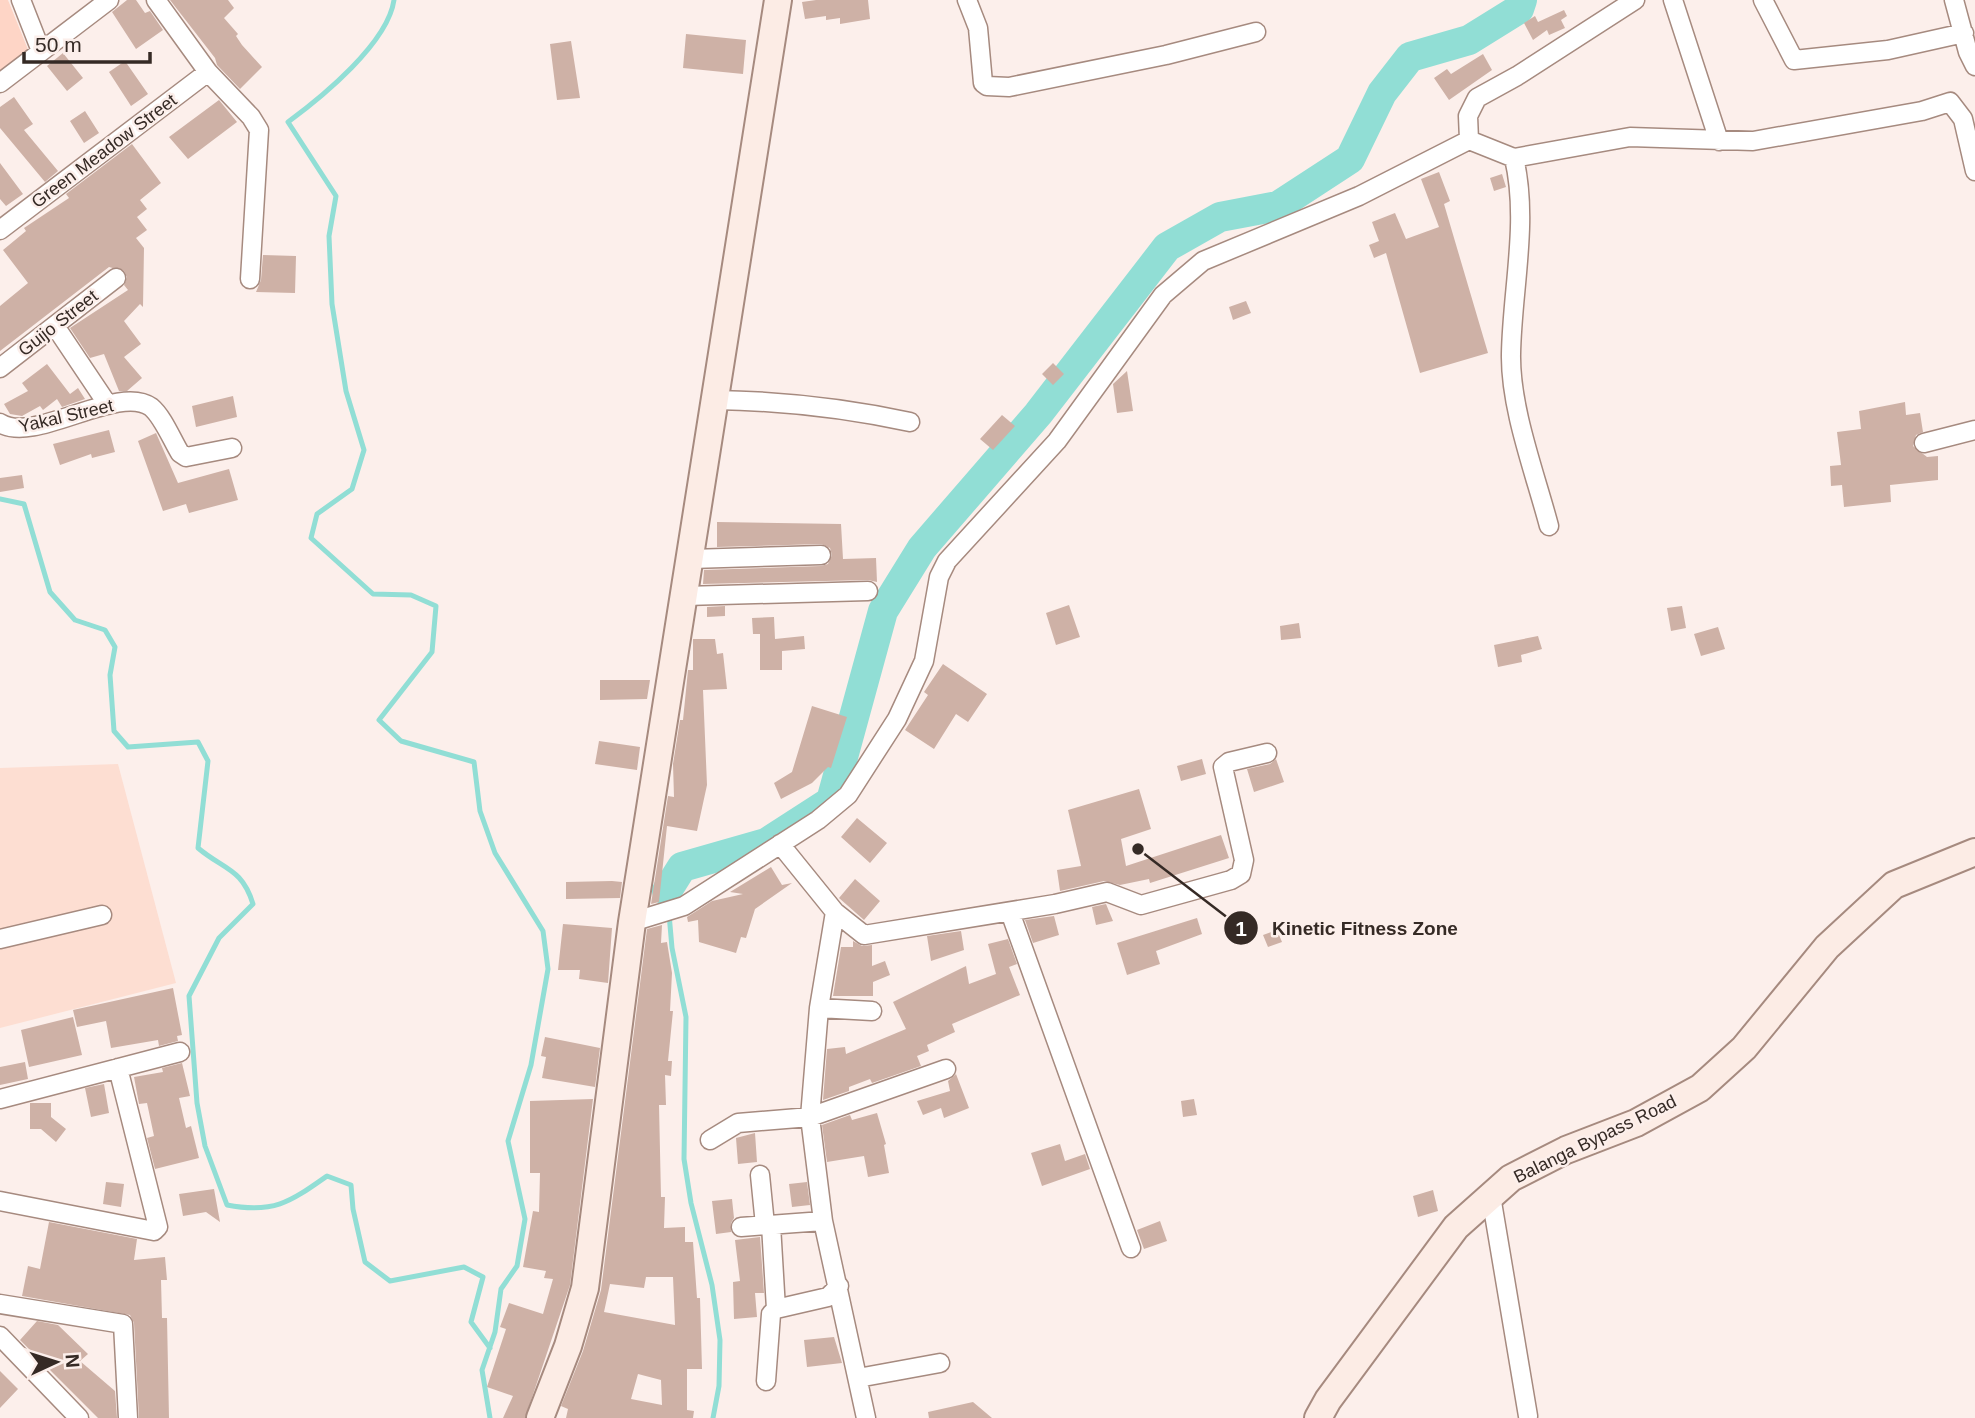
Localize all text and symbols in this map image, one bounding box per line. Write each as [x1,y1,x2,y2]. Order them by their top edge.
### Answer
scale bar [24,21,150,65]
text: 50 m [35,33,82,56]
street label: Green Meadow Street [28,90,180,212]
street label: Guijo Street [14,286,102,360]
street label: Yakal Street [17,395,115,437]
callout: Kinetic Fitness Zone [1223,908,1472,948]
text: 1 [1235,917,1247,940]
text: Kinetic Fitness Zone [1272,918,1458,939]
street label: Balanga Bypass Road [1511,1091,1679,1187]
north arrow [21,1327,91,1397]
text: N [62,1353,83,1368]

